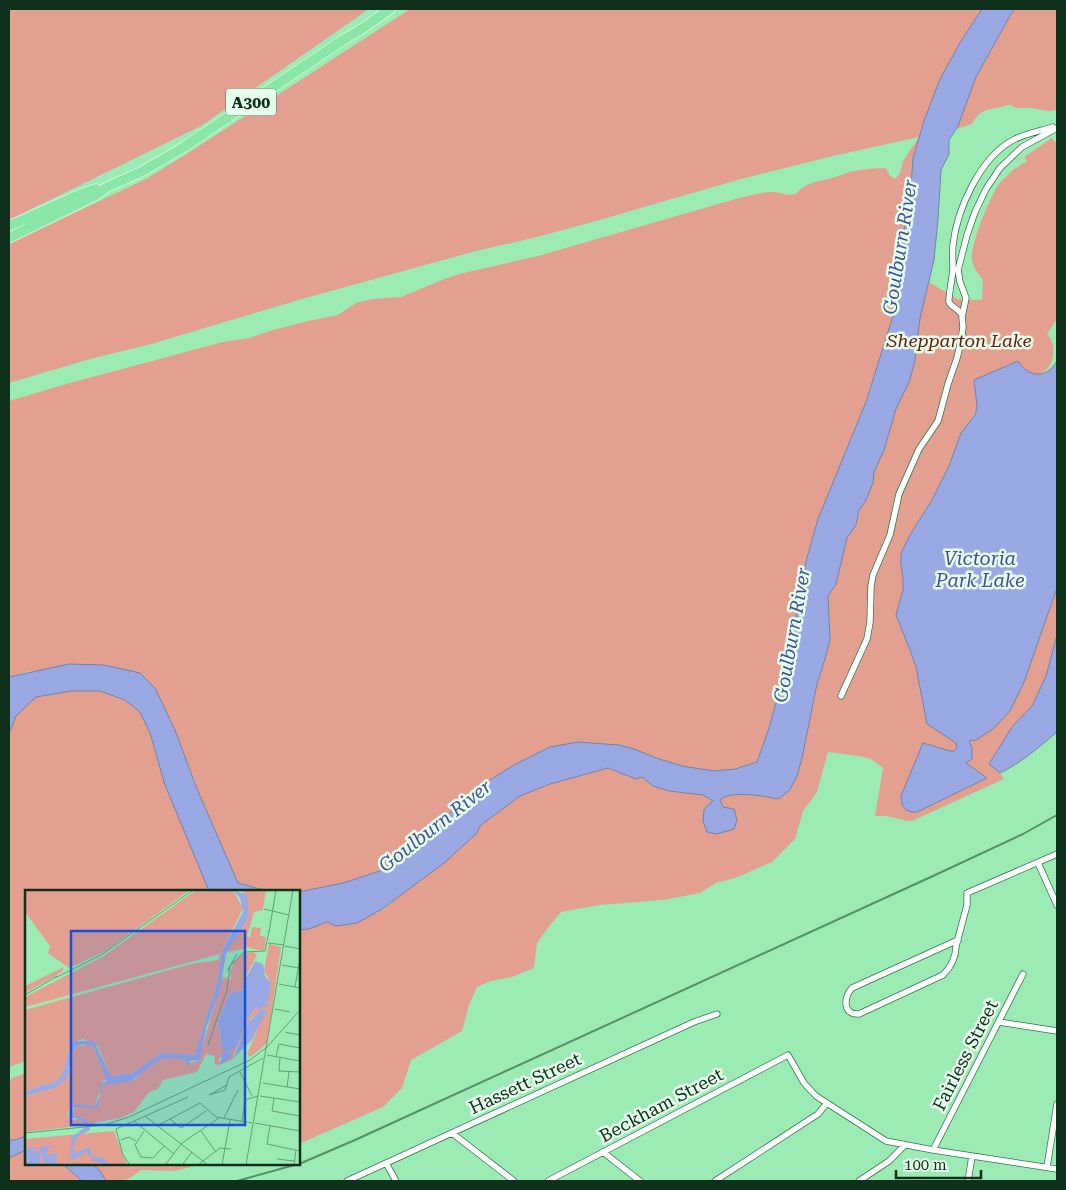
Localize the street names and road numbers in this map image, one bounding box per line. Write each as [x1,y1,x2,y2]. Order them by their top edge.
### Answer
road number: A300 [226,88,276,115]
street label: Fairless Street [928,996,1002,1114]
street label: Hassett Street [466,1048,585,1118]
street label: Beckham Street [596,1063,727,1146]

